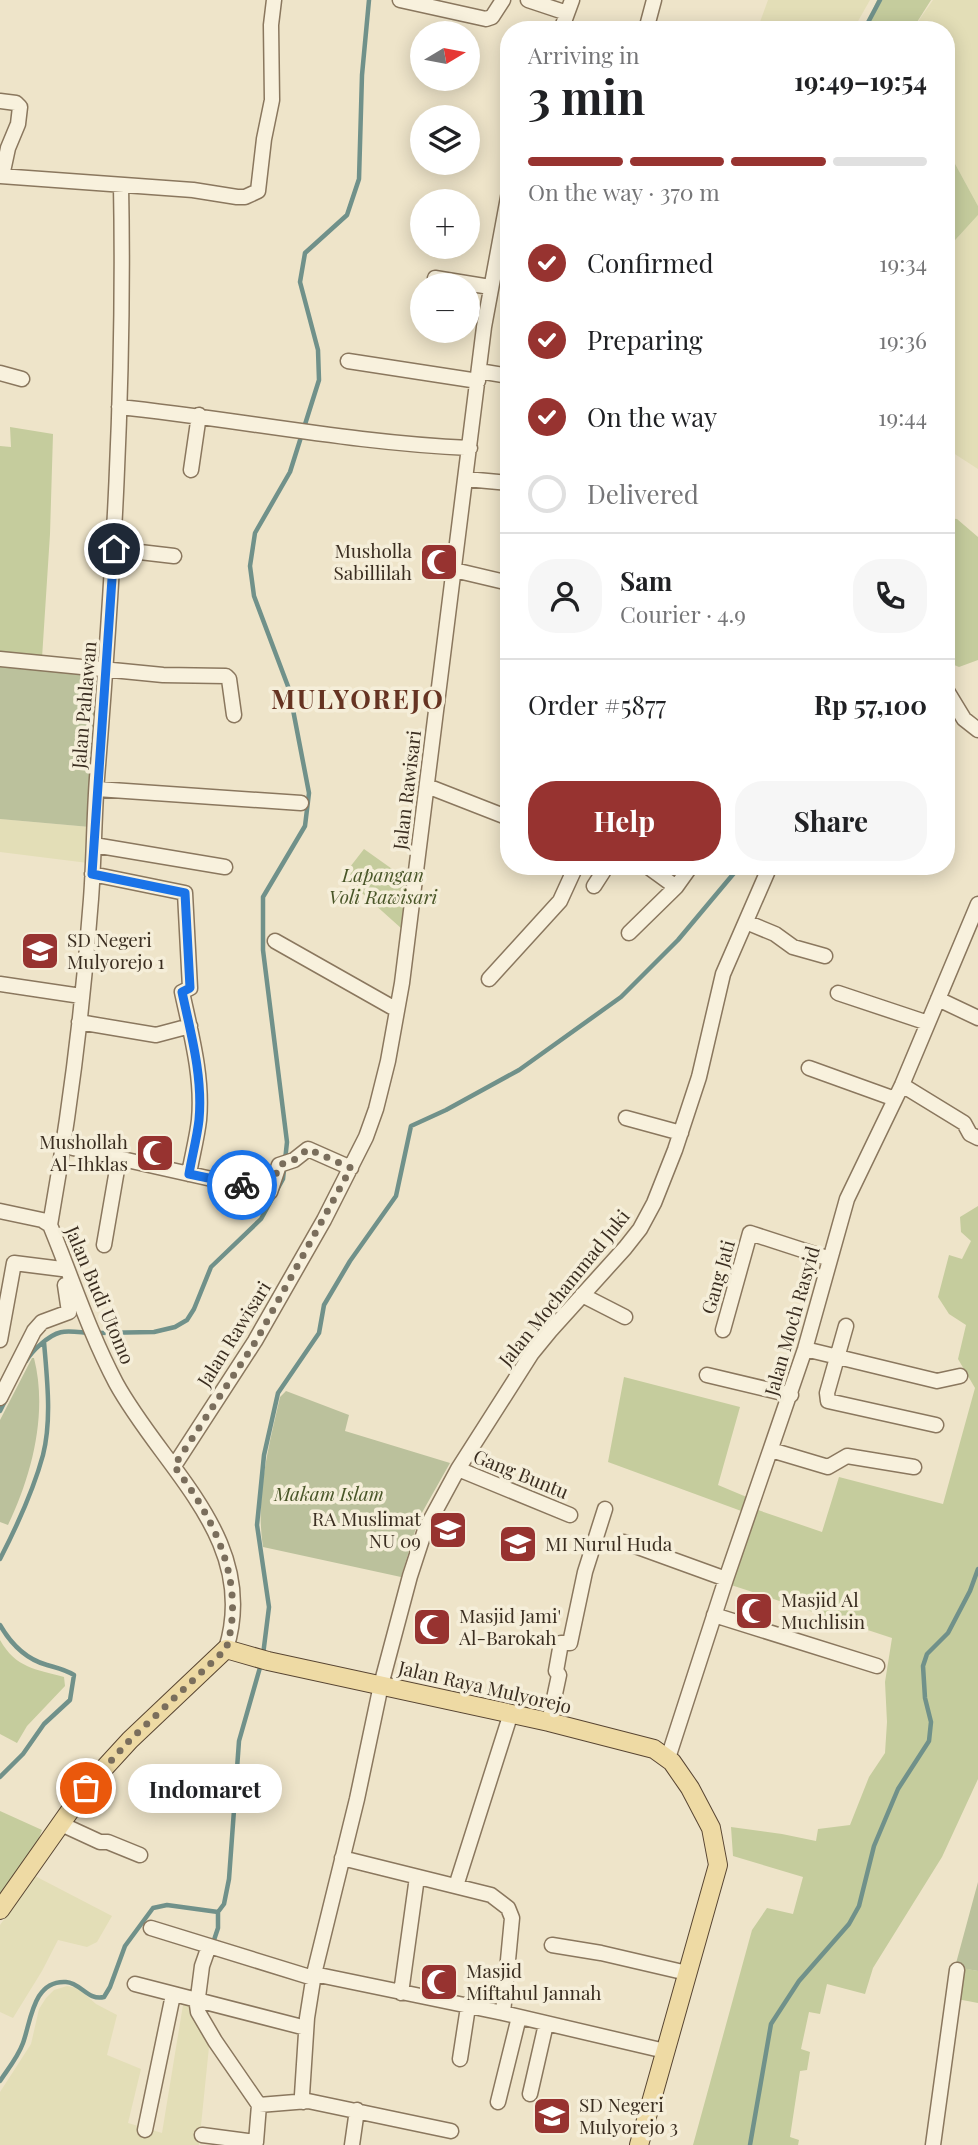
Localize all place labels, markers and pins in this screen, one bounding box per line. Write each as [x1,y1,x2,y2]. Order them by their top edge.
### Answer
pin [84,519,144,579]
place label: Musholla Sabillilah [334,537,413,585]
mosque icon: Musholla Sabillilah [418,541,460,583]
place label: SD Negeri Mulyorejo 1 [67,926,165,974]
school or university icon: SD Negeri Mulyorejo 1 [19,930,61,972]
place label: Mushollah Al-Ihklas [39,1128,128,1176]
mosque icon: Mushollah Al-Ihklas [134,1132,176,1174]
place label: RA Muslimat NU 09 [312,1505,421,1553]
school or university icon: RA Muslimat NU 09 [427,1509,469,1551]
school or university icon: MI Nurul Huda [497,1523,539,1565]
place label: MI Nurul Huda [545,1530,673,1556]
place label: Masjid Al Muchlisin [781,1586,866,1634]
mosque icon: Masjid Al Muchlisin [733,1590,775,1632]
place label: Masjid Jami' Al-Barokah [458,1602,561,1650]
mosque icon: Masjid Jami' Al-Barokah [411,1606,453,1648]
pin [56,1758,116,1818]
callout: Indomaret [128,1764,282,1812]
place label: Masjid Miftahul Jannah [466,1957,602,2005]
mosque icon: Masjid Miftahul Jannah [418,1961,460,2003]
place label: SD Negeri Mulyorejo 3 [579,2091,678,2139]
school or university icon: SD Negeri Mulyorejo 3 [531,2095,573,2137]

